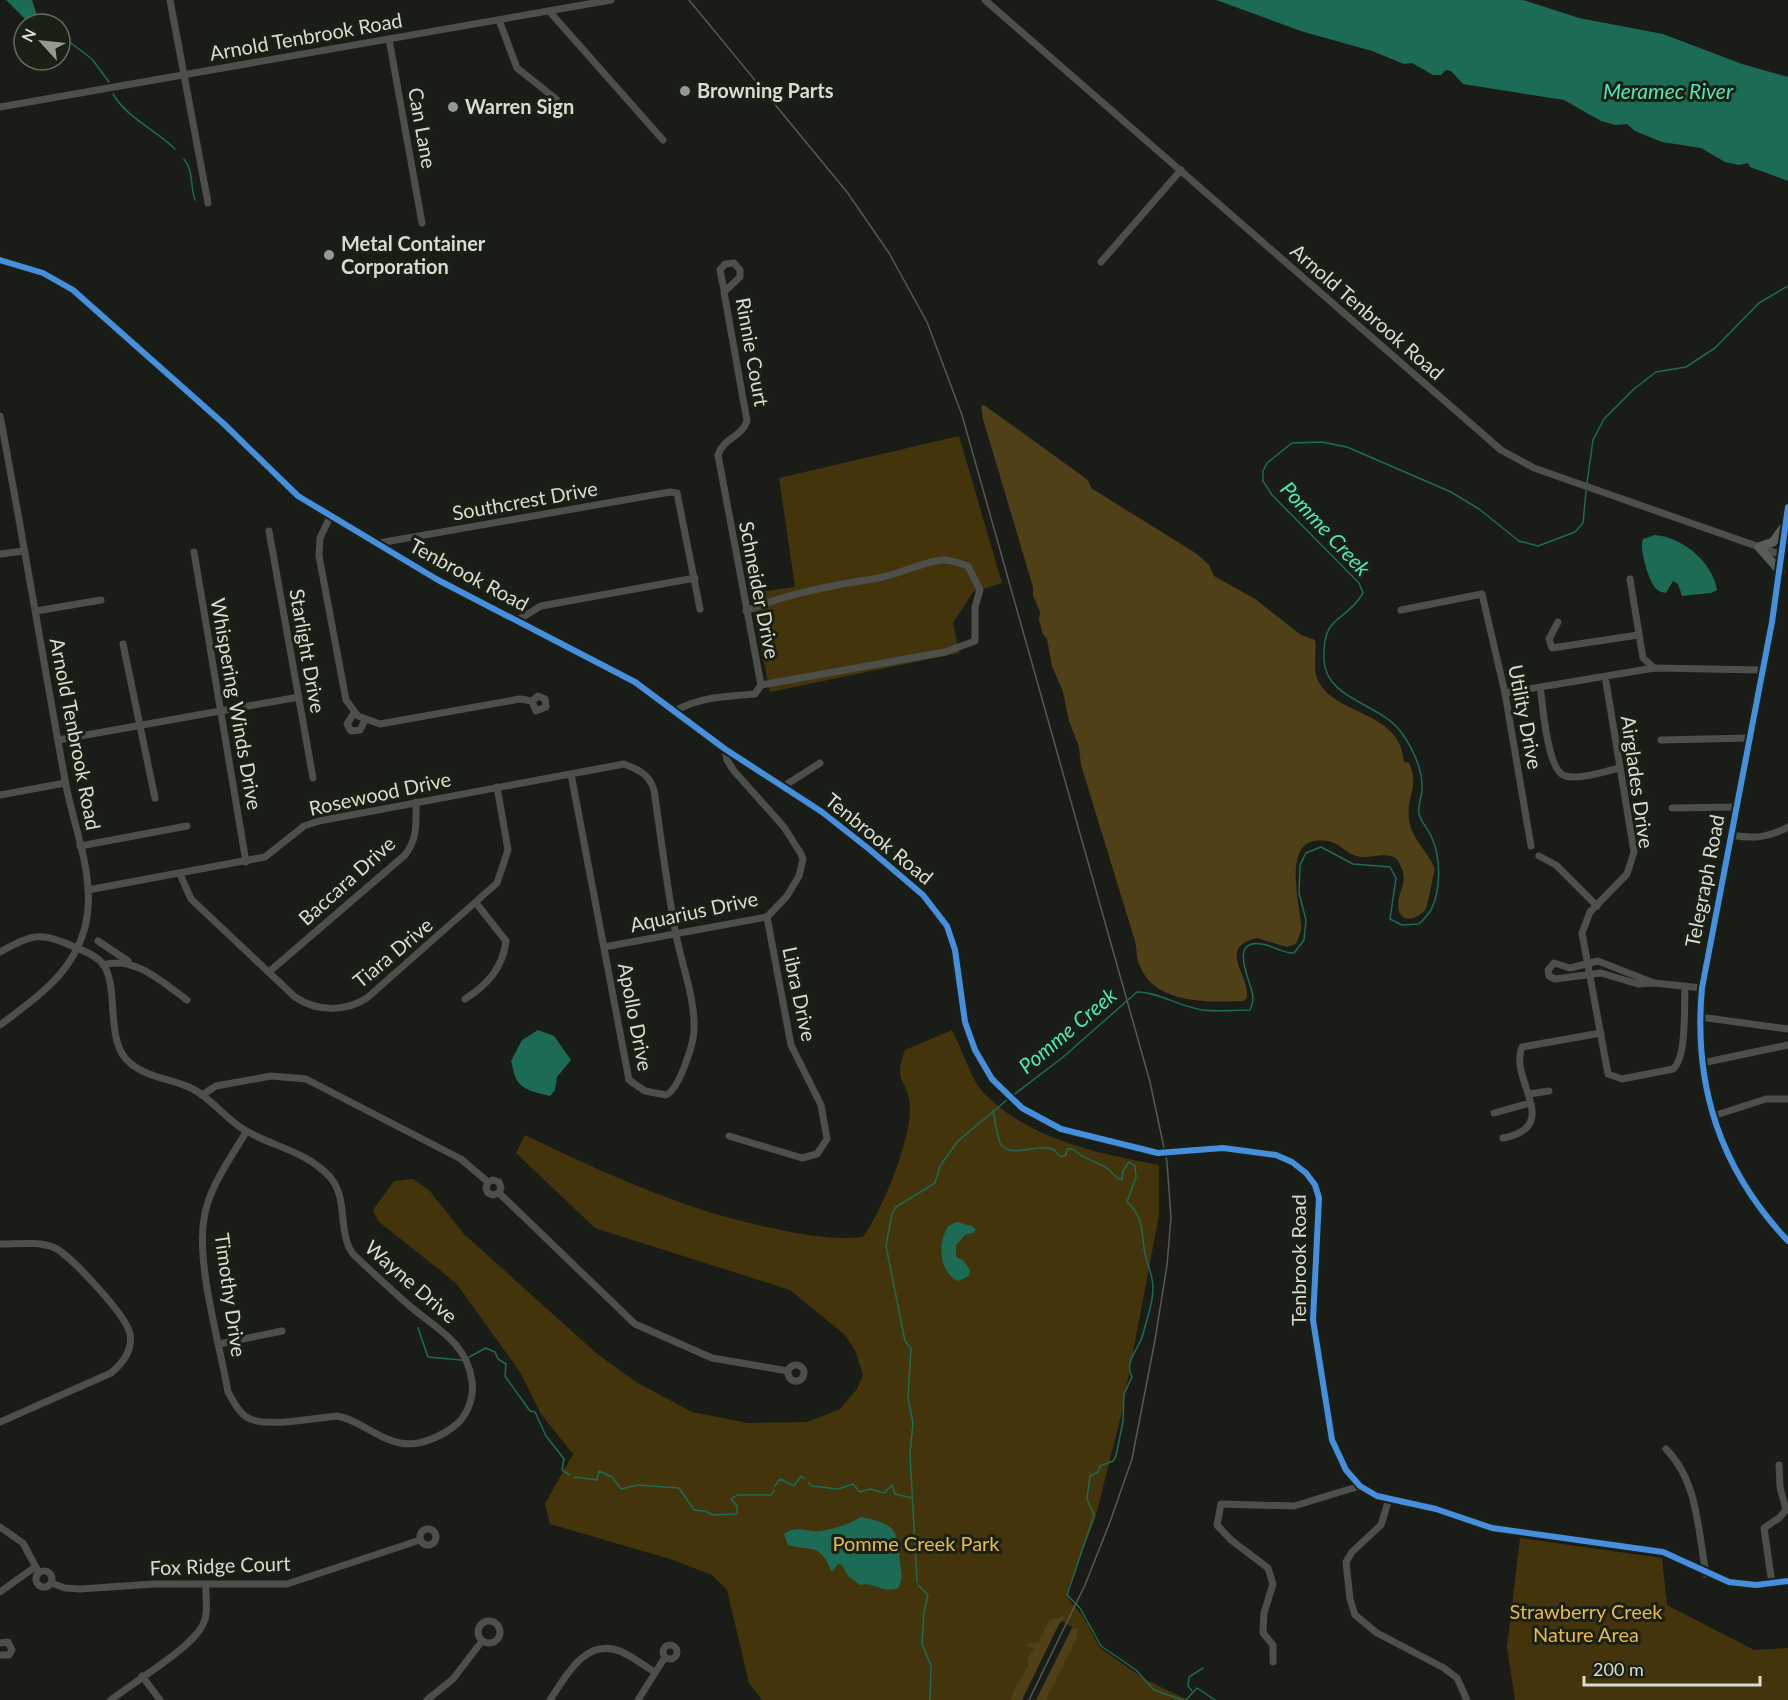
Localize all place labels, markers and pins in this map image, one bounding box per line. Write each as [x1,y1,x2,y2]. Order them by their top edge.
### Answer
place label: Browning Parts [697,78,834,102]
marker: Browning Parts [678,84,692,98]
place label: Warren Sign [465,94,574,118]
marker: Warren Sign [446,100,460,114]
place label: Metal Container Corporation [341,231,486,278]
marker: Metal Container Corporation [322,248,336,262]

